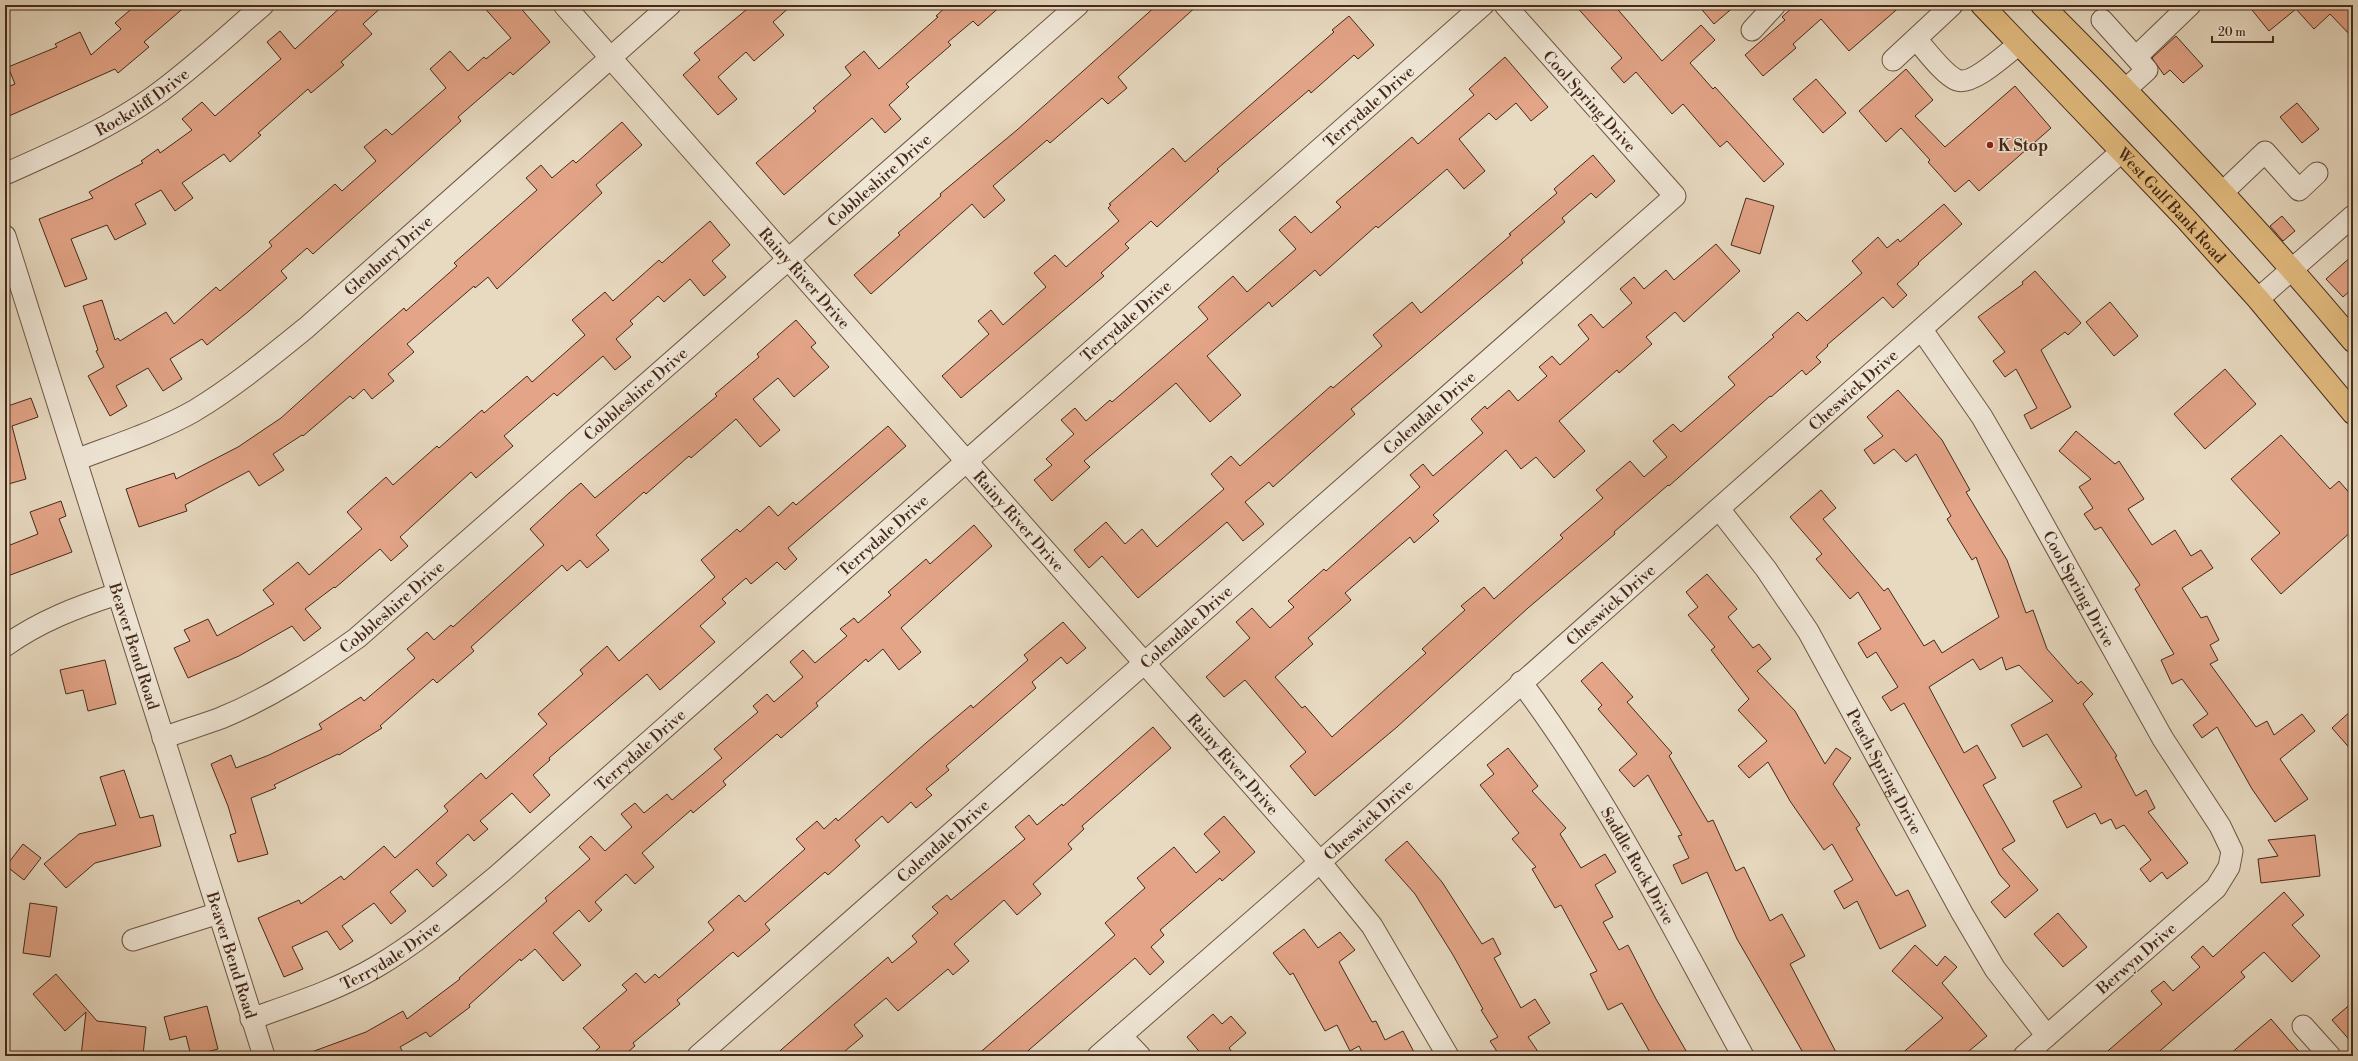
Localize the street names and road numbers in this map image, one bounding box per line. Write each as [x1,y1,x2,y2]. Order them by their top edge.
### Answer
street label: Cool Spring Drive [1538,47,1640,157]
street label: Terrydale Drive [1320,62,1419,152]
street label: Rockcliff Drive [92,64,193,141]
street label: Cobbleshire Drive [823,130,936,232]
street label: West Gulf Bank Road [2112,143,2230,268]
street label: Glenbury Drive [340,211,437,301]
street label: Rainy River Drive [754,224,854,333]
street label: Terrydale Drive [1077,276,1176,367]
street label: Cobbleshire Drive [580,343,692,445]
street label: Cheswick Drive [1805,345,1902,435]
street label: Colendale Drive [1379,367,1480,459]
street label: Rainy River Drive [968,467,1068,576]
street label: Terrydale Drive [834,491,933,581]
street label: Cool Spring Drive [2038,528,2119,651]
street label: Cobbleshire Drive [336,557,449,658]
street label: Cheswick Drive [1562,560,1660,650]
street label: Beaver Bend Road [104,580,163,712]
street label: Colendale Drive [1136,581,1237,673]
street label: Terrydale Drive [591,705,690,796]
street label: Peach Spring Drive [1841,706,1926,838]
street label: Rainy River Drive [1183,710,1283,819]
street label: Cheswick Drive [1320,775,1418,865]
street label: Colendale Drive [893,795,994,887]
street label: Saddle Rock Drive [1596,804,1679,928]
street label: Beaver Bend Road [201,889,261,1021]
street label: Terrydale Drive [338,917,445,995]
street label: Berwyn Drive [2092,919,2181,999]

